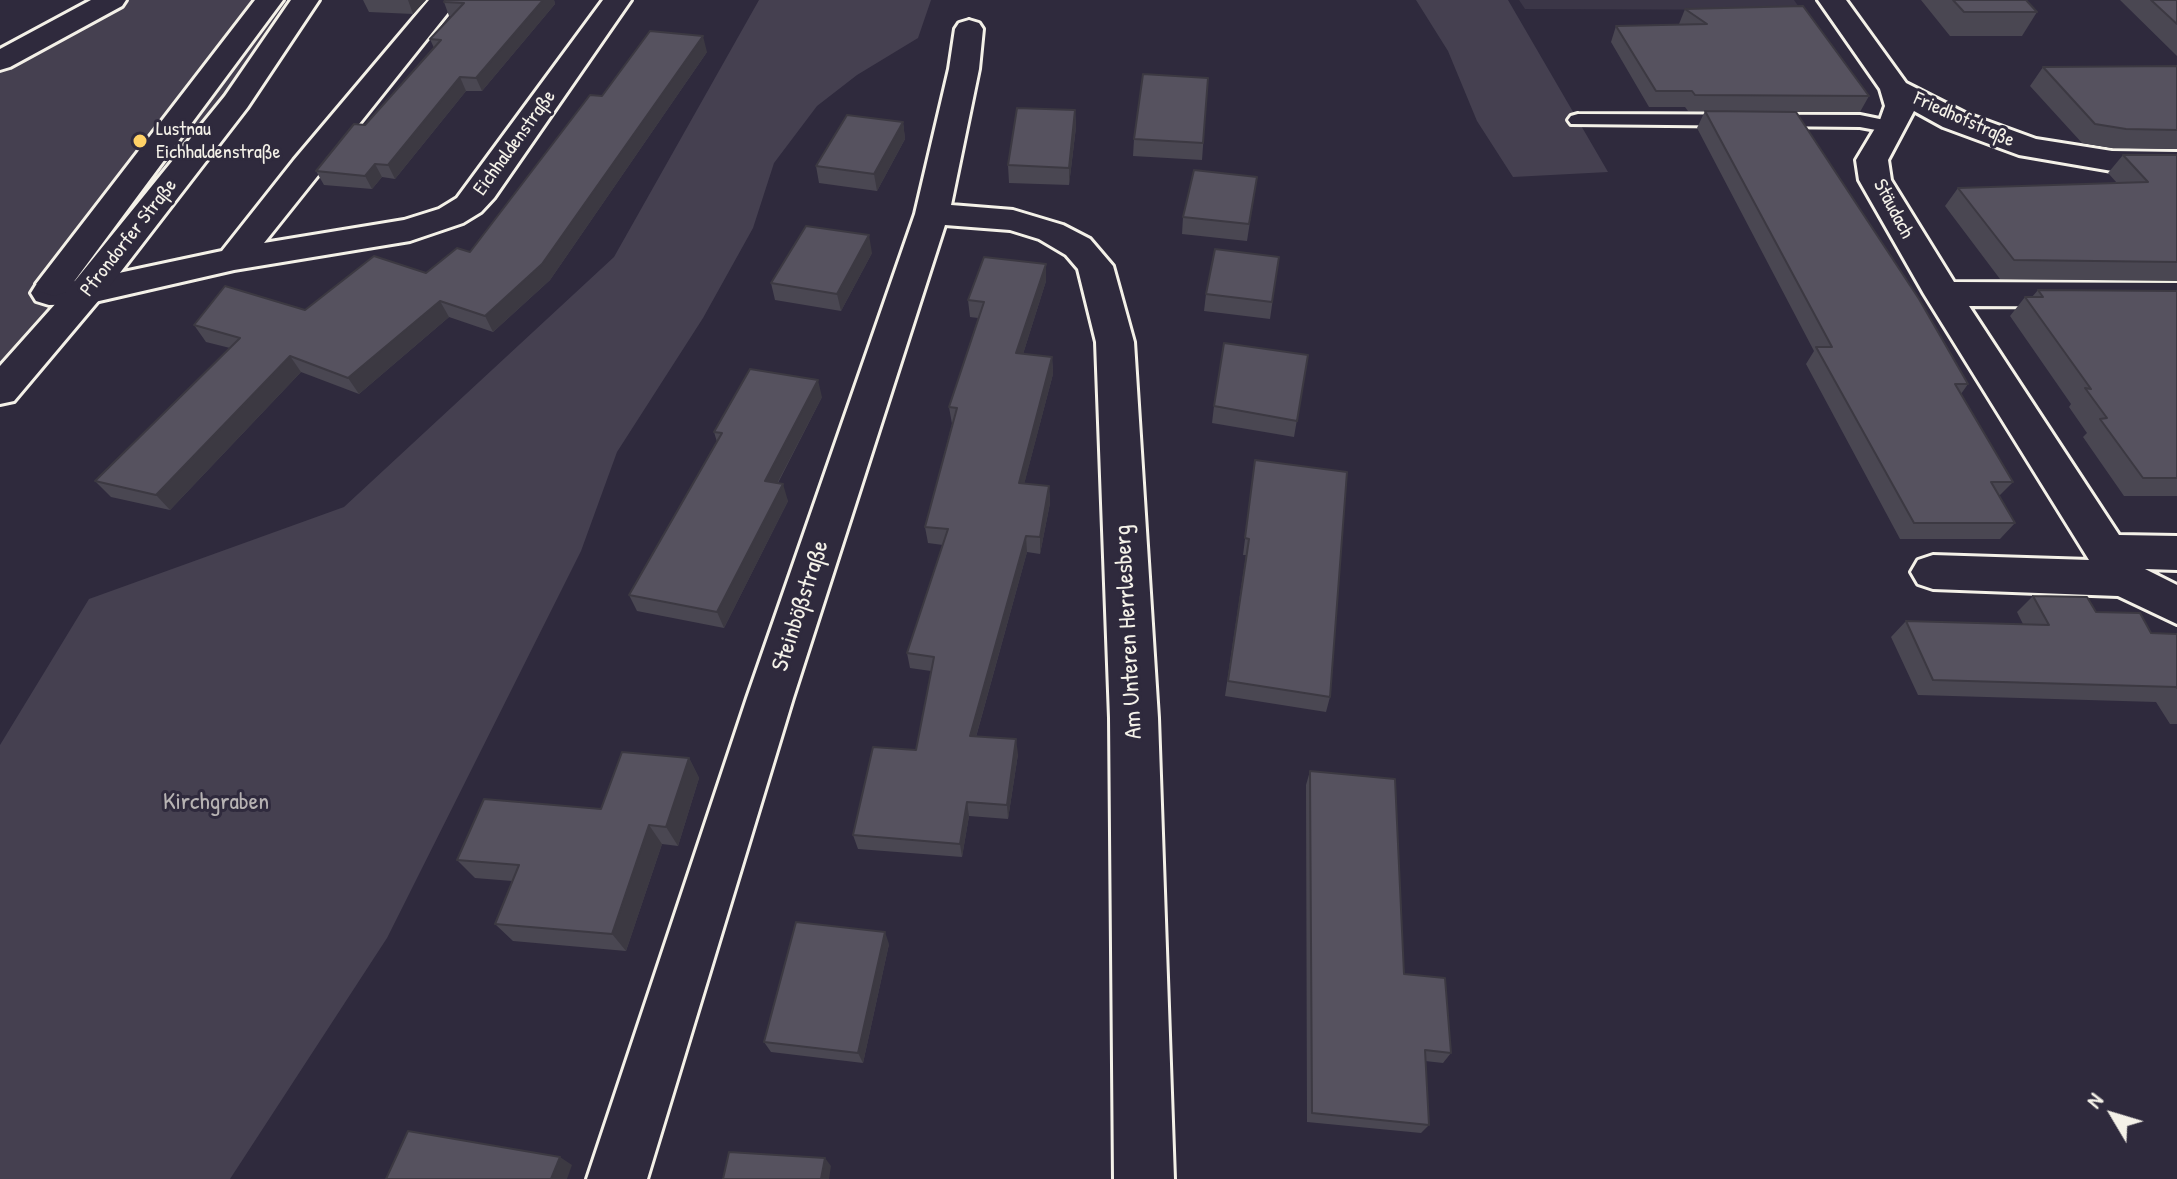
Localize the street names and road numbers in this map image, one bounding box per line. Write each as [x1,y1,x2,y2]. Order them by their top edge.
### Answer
street label: Eichhaldenstraße [469,86,561,200]
street label: Friedhofstraße [1910,87,2018,153]
street label: Pfrondorfer Straße [76,174,182,302]
street label: Stäudach [1867,175,1919,243]
street label: Am Unteren Herrlesberg [1109,524,1149,740]
street label: Steinbößstraße [766,537,836,675]

